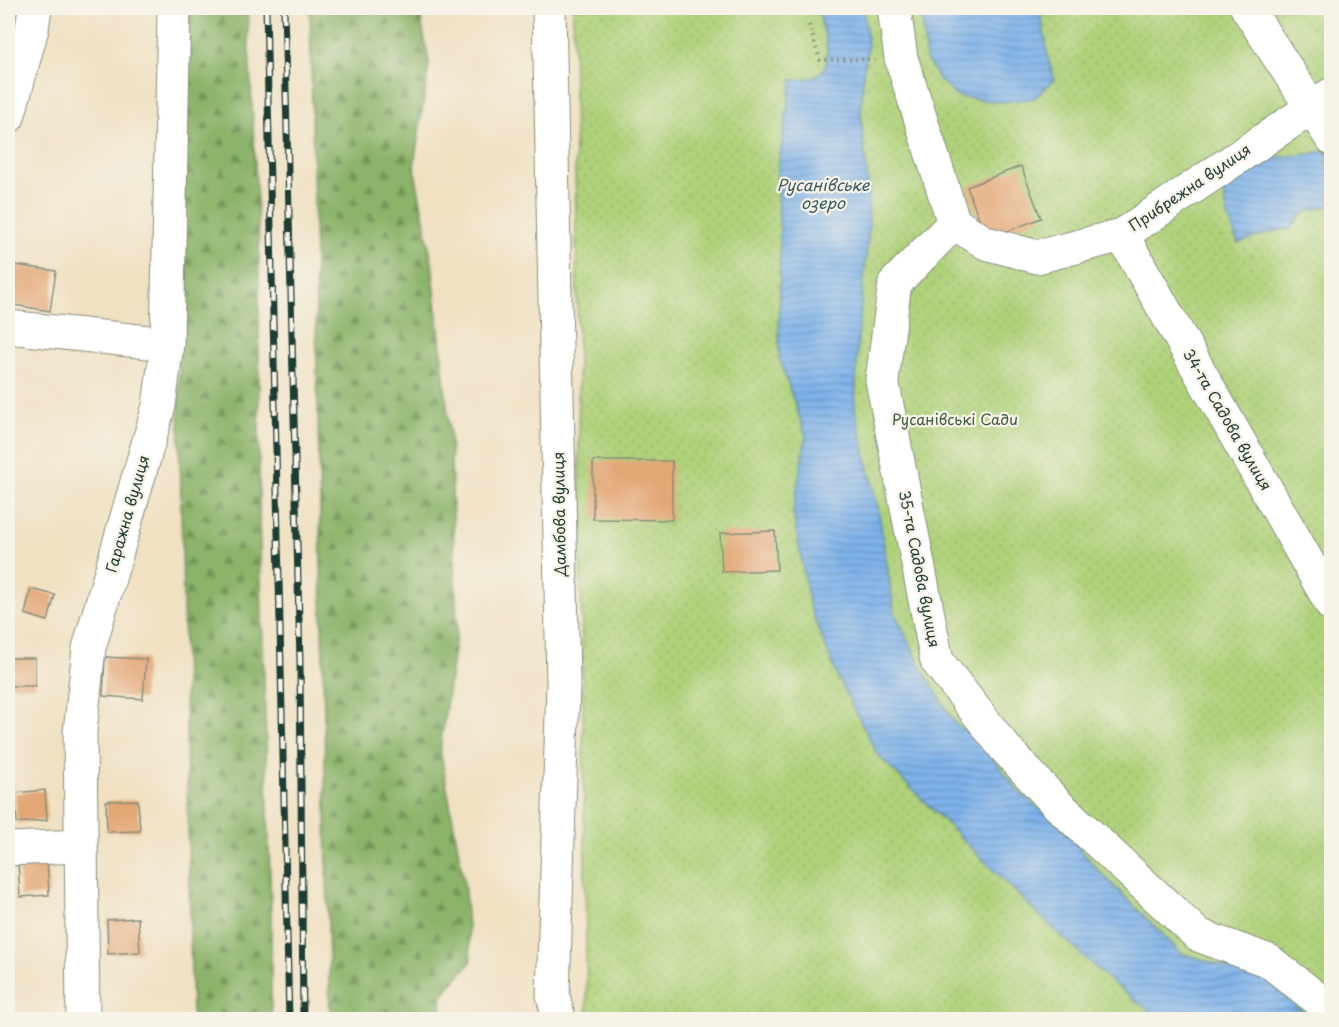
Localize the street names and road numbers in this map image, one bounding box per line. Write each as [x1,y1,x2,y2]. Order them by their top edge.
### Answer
street label: Прибрежна вулиця [1124,137,1255,236]
street label: 34-та Садова вулиця [1178,344,1278,494]
street label: Гаражна вулиця [99,452,154,575]
street label: Дамбова вулиця [546,452,571,577]
street label: 35-та Садова вулиця [894,488,947,649]

